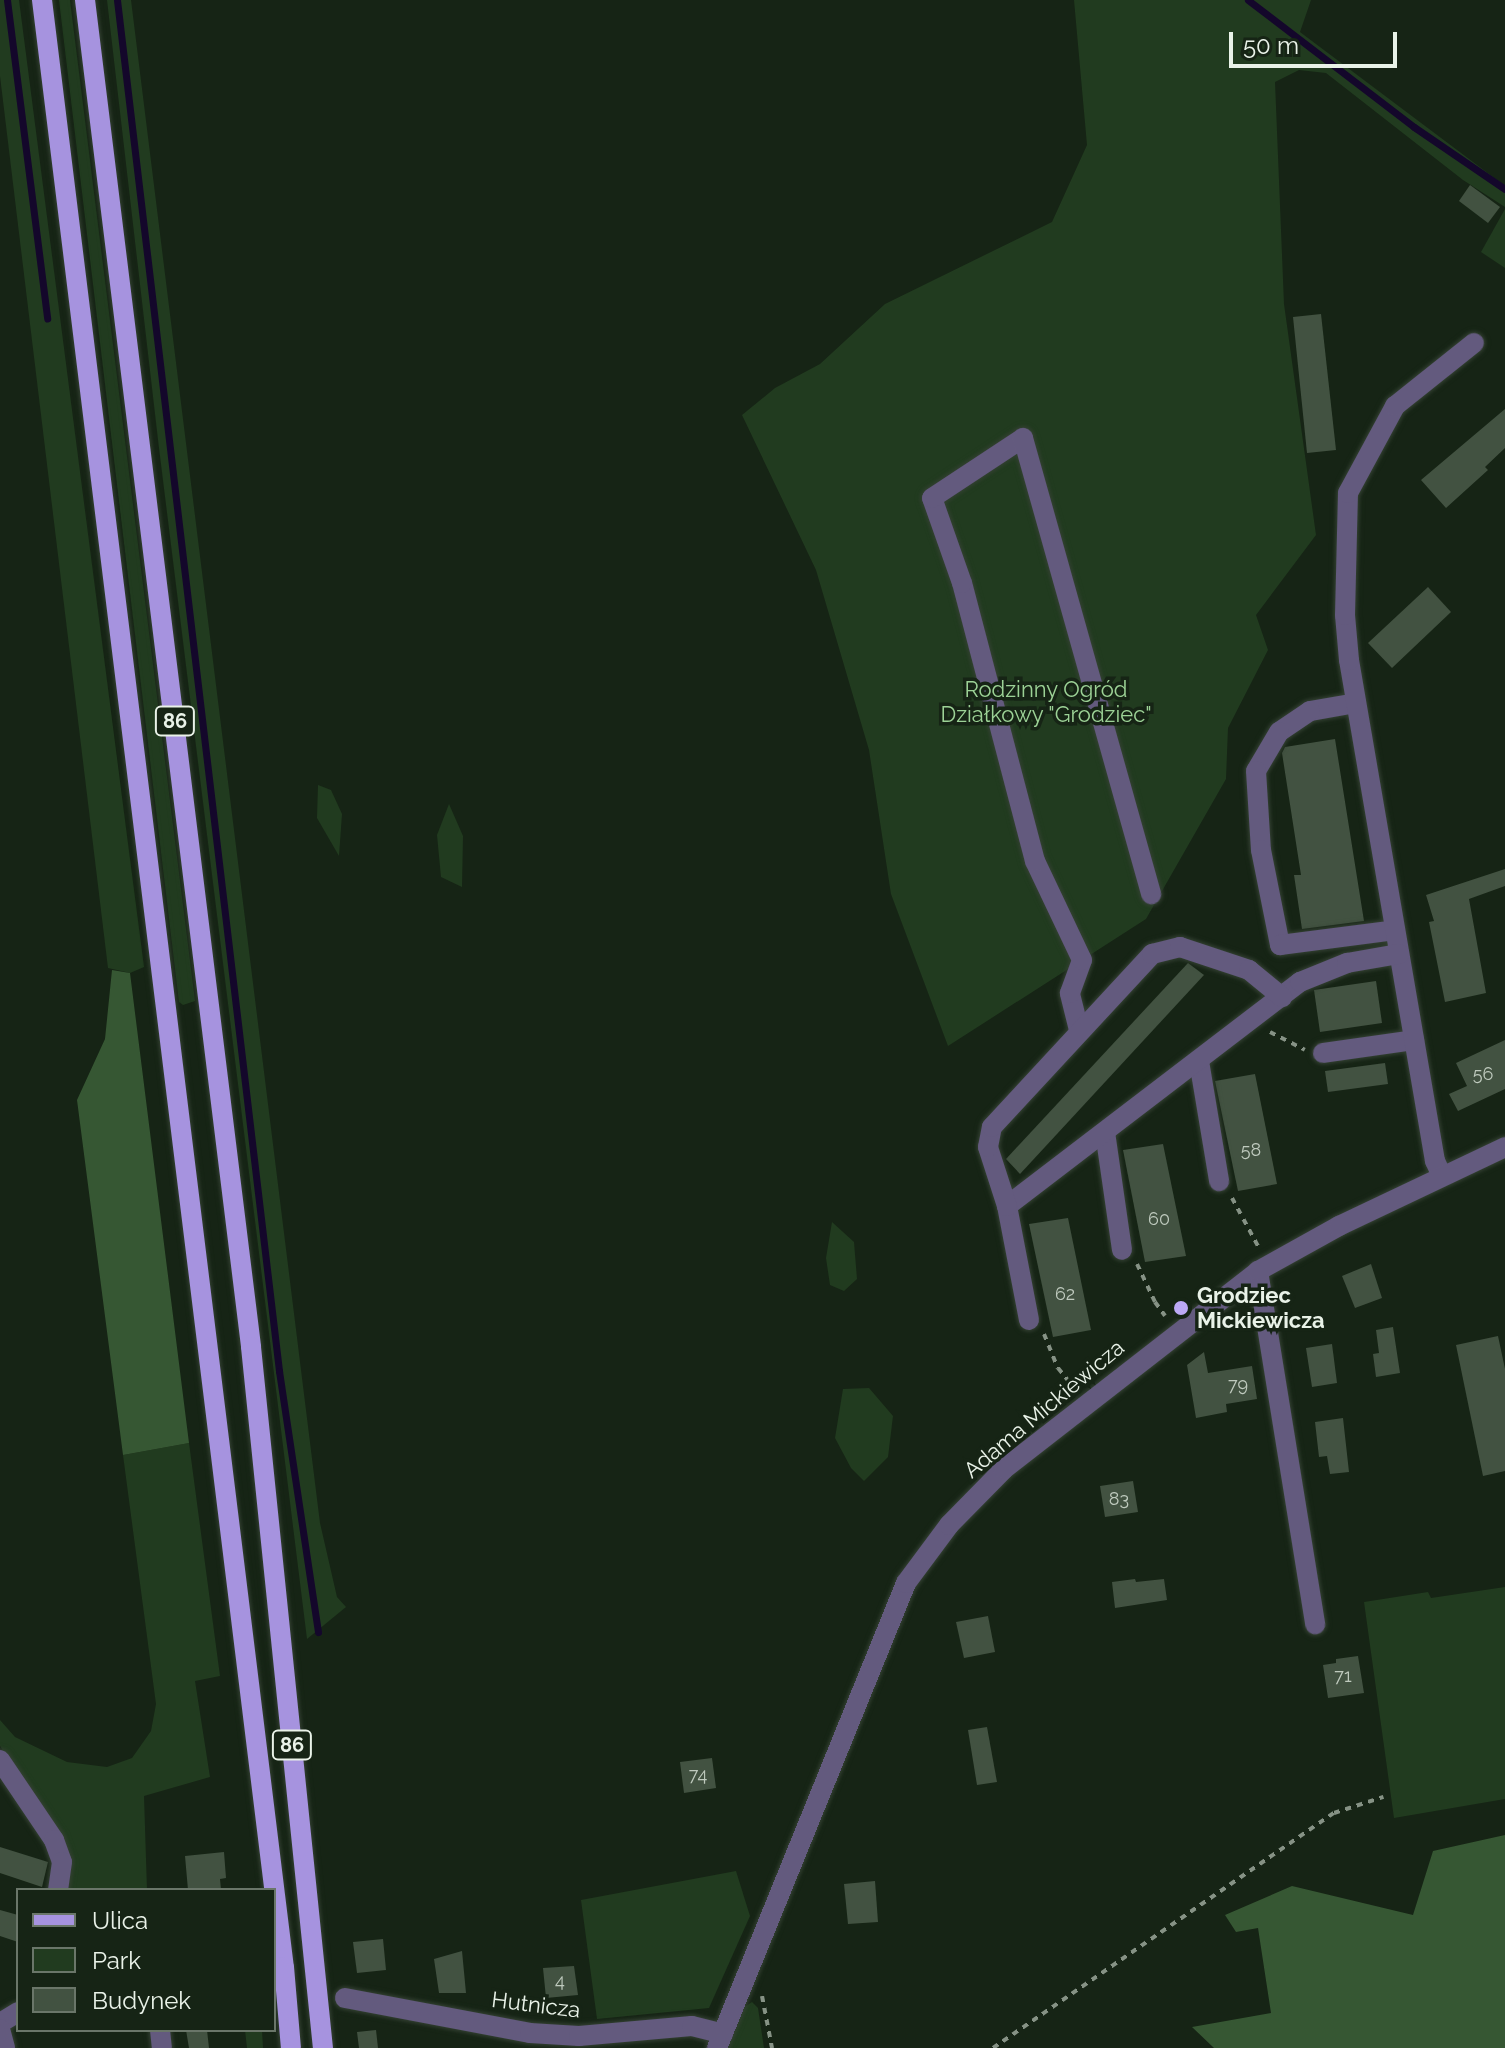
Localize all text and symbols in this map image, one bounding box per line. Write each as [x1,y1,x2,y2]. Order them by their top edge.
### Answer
scale bar [1233,16,1401,66]
text: 50 m [1243,31,1299,60]
park label: Rodzinny Ogród Działkowy "Grodziec" [940,676,1152,728]
road number: 86 [153,705,197,737]
house number: 56 [1473,1063,1493,1085]
house number: 58 [1241,1139,1261,1161]
house number: 60 [1148,1208,1170,1230]
place label: Grodziec Mickiewicza [1197,1282,1325,1334]
house number: 62 [1055,1283,1075,1305]
marker: Grodziec Mickiewicza [1172,1299,1190,1317]
street label: Adama Mickiewicza [959,1334,1129,1484]
house number: 79 [1228,1374,1248,1396]
house number: 83 [1109,1488,1129,1510]
house number: 71 [1334,1665,1352,1687]
road number: 86 [270,1729,314,1761]
house number: 74 [689,1764,707,1786]
legend [16,1888,276,2032]
text: Ulica [92,1906,148,1935]
text: Park [92,1946,141,1975]
house number: 4 [555,1970,565,1992]
text: Budynek [92,1986,191,2015]
street label: Hutnicza [490,1986,582,2024]

